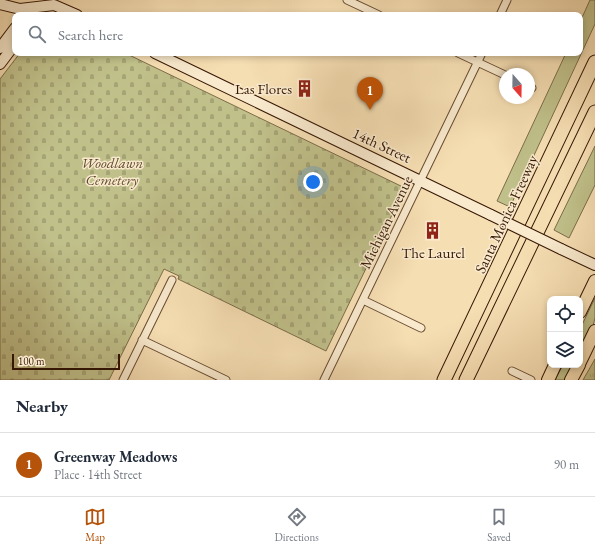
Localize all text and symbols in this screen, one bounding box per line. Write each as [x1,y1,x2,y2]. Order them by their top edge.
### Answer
search box [12,12,583,56]
icon: search [26,23,48,45]
text: Search here [58,25,123,44]
north arrow [499,68,535,104]
pin: 1 [357,77,383,110]
building icon: Las Flores [295,78,315,98]
place label: Las Flores [235,79,292,98]
street label: 14th Street [350,123,415,167]
street label: Santa Monica Freeway [470,151,542,276]
park label: Woodlawn Cemetery [81,153,143,189]
your location [303,172,323,192]
street label: Michigan Avenue [355,172,417,272]
building icon: The Laurel [423,221,443,241]
place label: The Laurel [401,243,465,262]
map controls [547,296,583,368]
button: locate [547,296,583,332]
button: layers [547,332,583,368]
scale bar [12,352,120,371]
text: 100 m [18,354,45,368]
text: Nearby [16,395,68,417]
text: Greenway Meadows [54,447,177,466]
text: 1 [26,456,32,473]
text: 90 m [554,456,579,473]
text: Place · 14th Street [54,466,142,483]
tab: Map [84,506,106,544]
tab: Directions [275,506,319,544]
tab: Saved [487,506,511,544]

